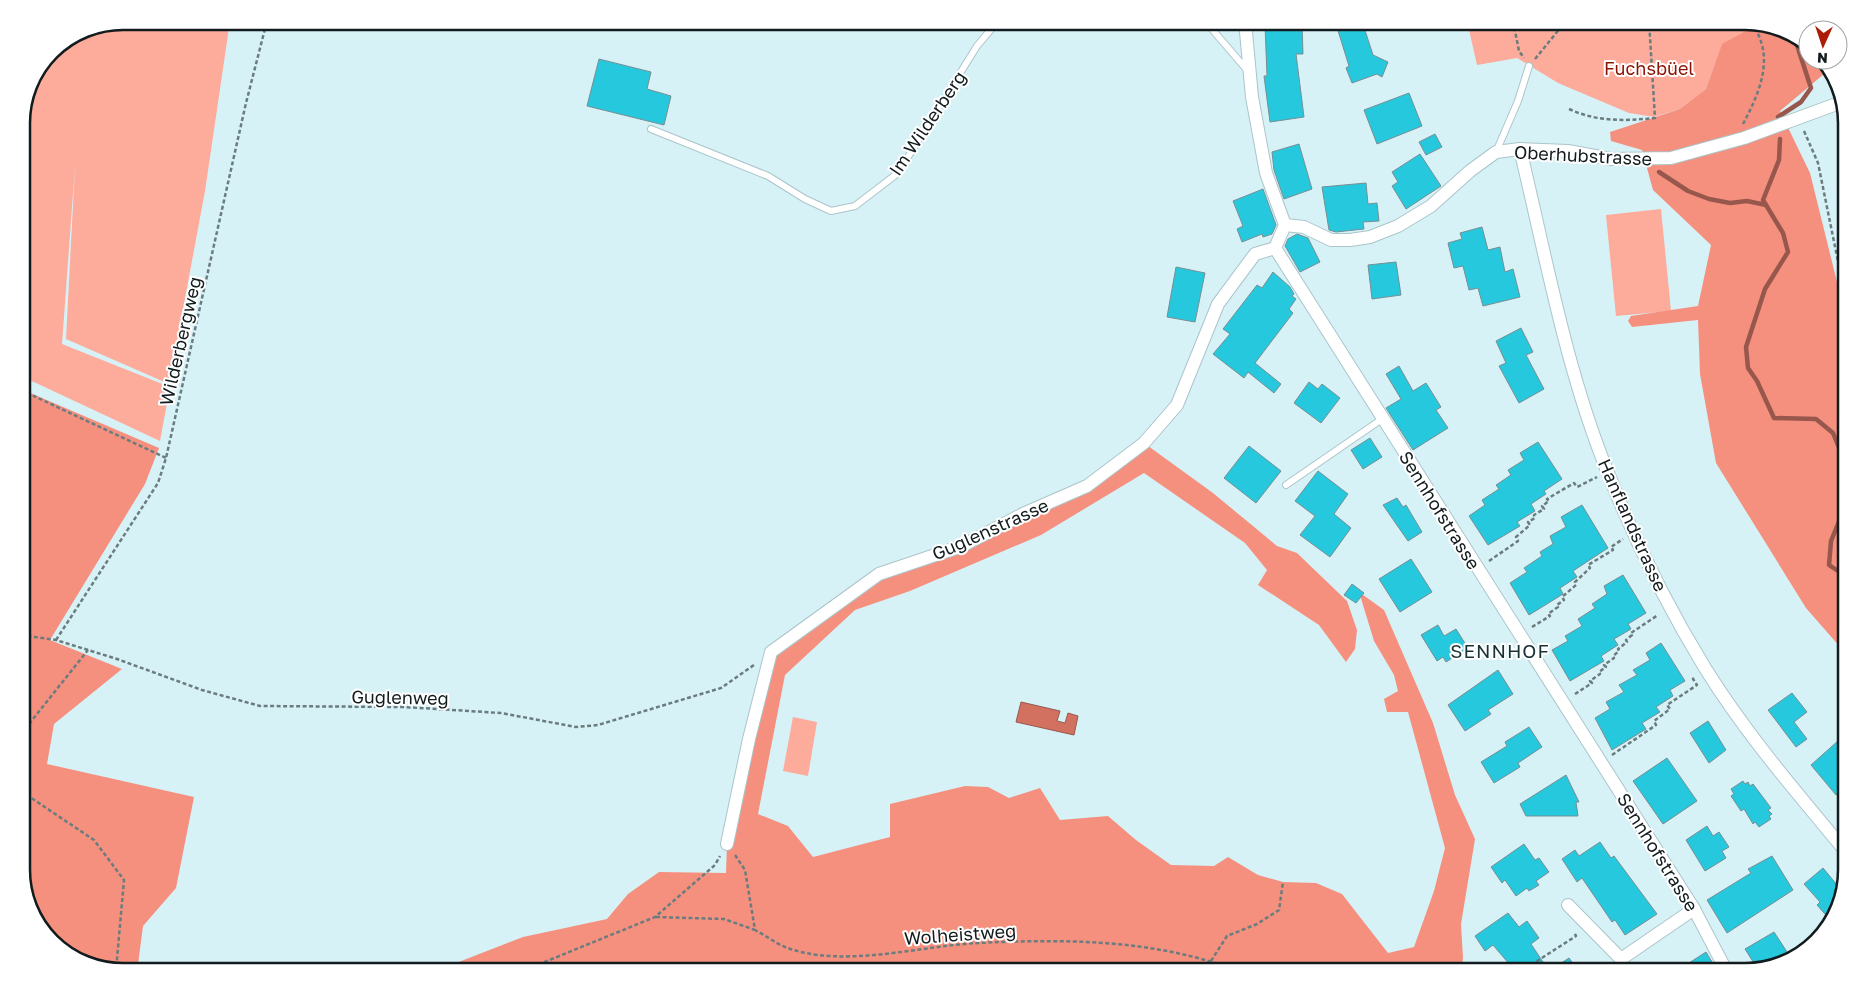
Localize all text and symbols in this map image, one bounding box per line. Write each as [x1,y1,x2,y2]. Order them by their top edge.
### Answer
north arrow [1798,20,1848,70]
text: N [1817,50,1828,67]
park label: Fuchsbüel [1604,57,1694,79]
street label: Im Wilderberg [884,66,970,180]
street label: Oberhubstrasse [1513,140,1653,170]
street label: Wilderbergweg [154,274,206,408]
street label: Sennhofstrasse [1395,447,1485,573]
street label: Hanflandstrasse [1594,455,1672,595]
street label: Guglenstrasse [928,494,1052,564]
district label: SENNHOF [1450,639,1550,662]
street label: Guglenweg [351,685,449,709]
street label: Sennhofstrasse [1613,789,1703,915]
street label: Wolheistweg [903,919,1017,949]

